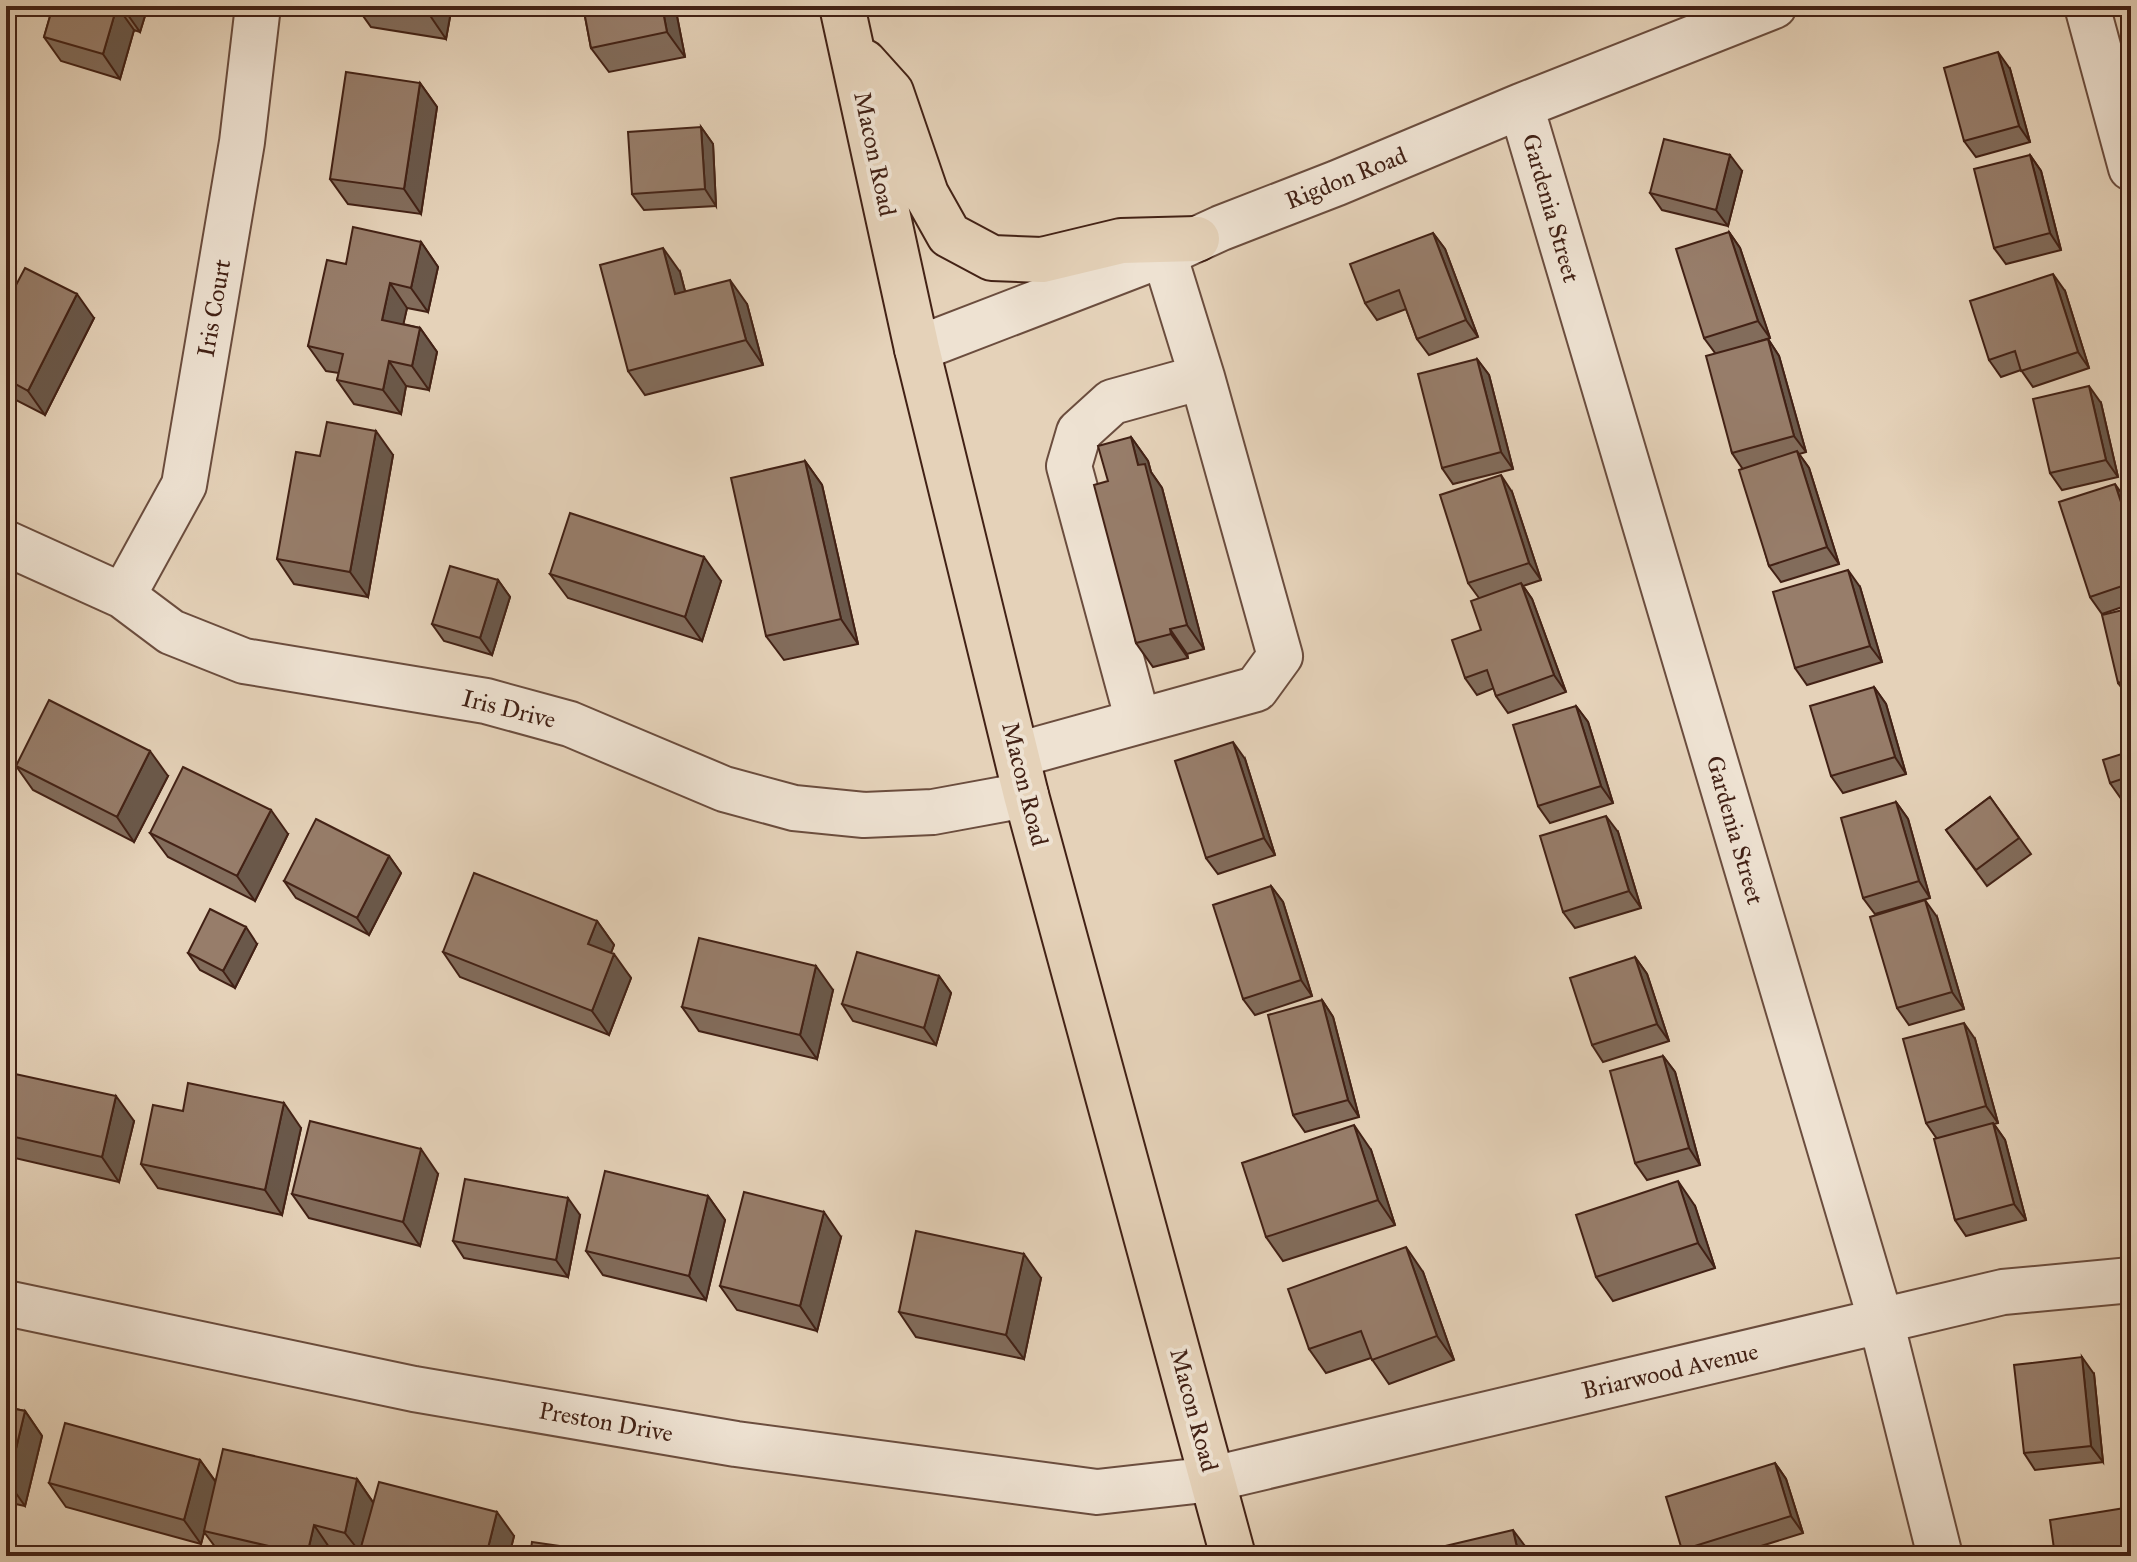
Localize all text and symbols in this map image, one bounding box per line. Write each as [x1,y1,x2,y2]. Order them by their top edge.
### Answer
street label: Macon Road [847,89,903,219]
street label: Gardenia Street [1515,130,1587,286]
street label: Rigdon Road [1281,140,1411,216]
street label: Iris Court [191,256,237,359]
street label: Iris Drive [459,683,559,735]
street label: Macon Road [995,719,1055,849]
street label: Gardenia Street [1699,752,1771,908]
street label: Briarwood Avenue [1579,1336,1761,1406]
street label: Macon Road [1163,1345,1225,1475]
street label: Preston Drive [537,1395,675,1449]

